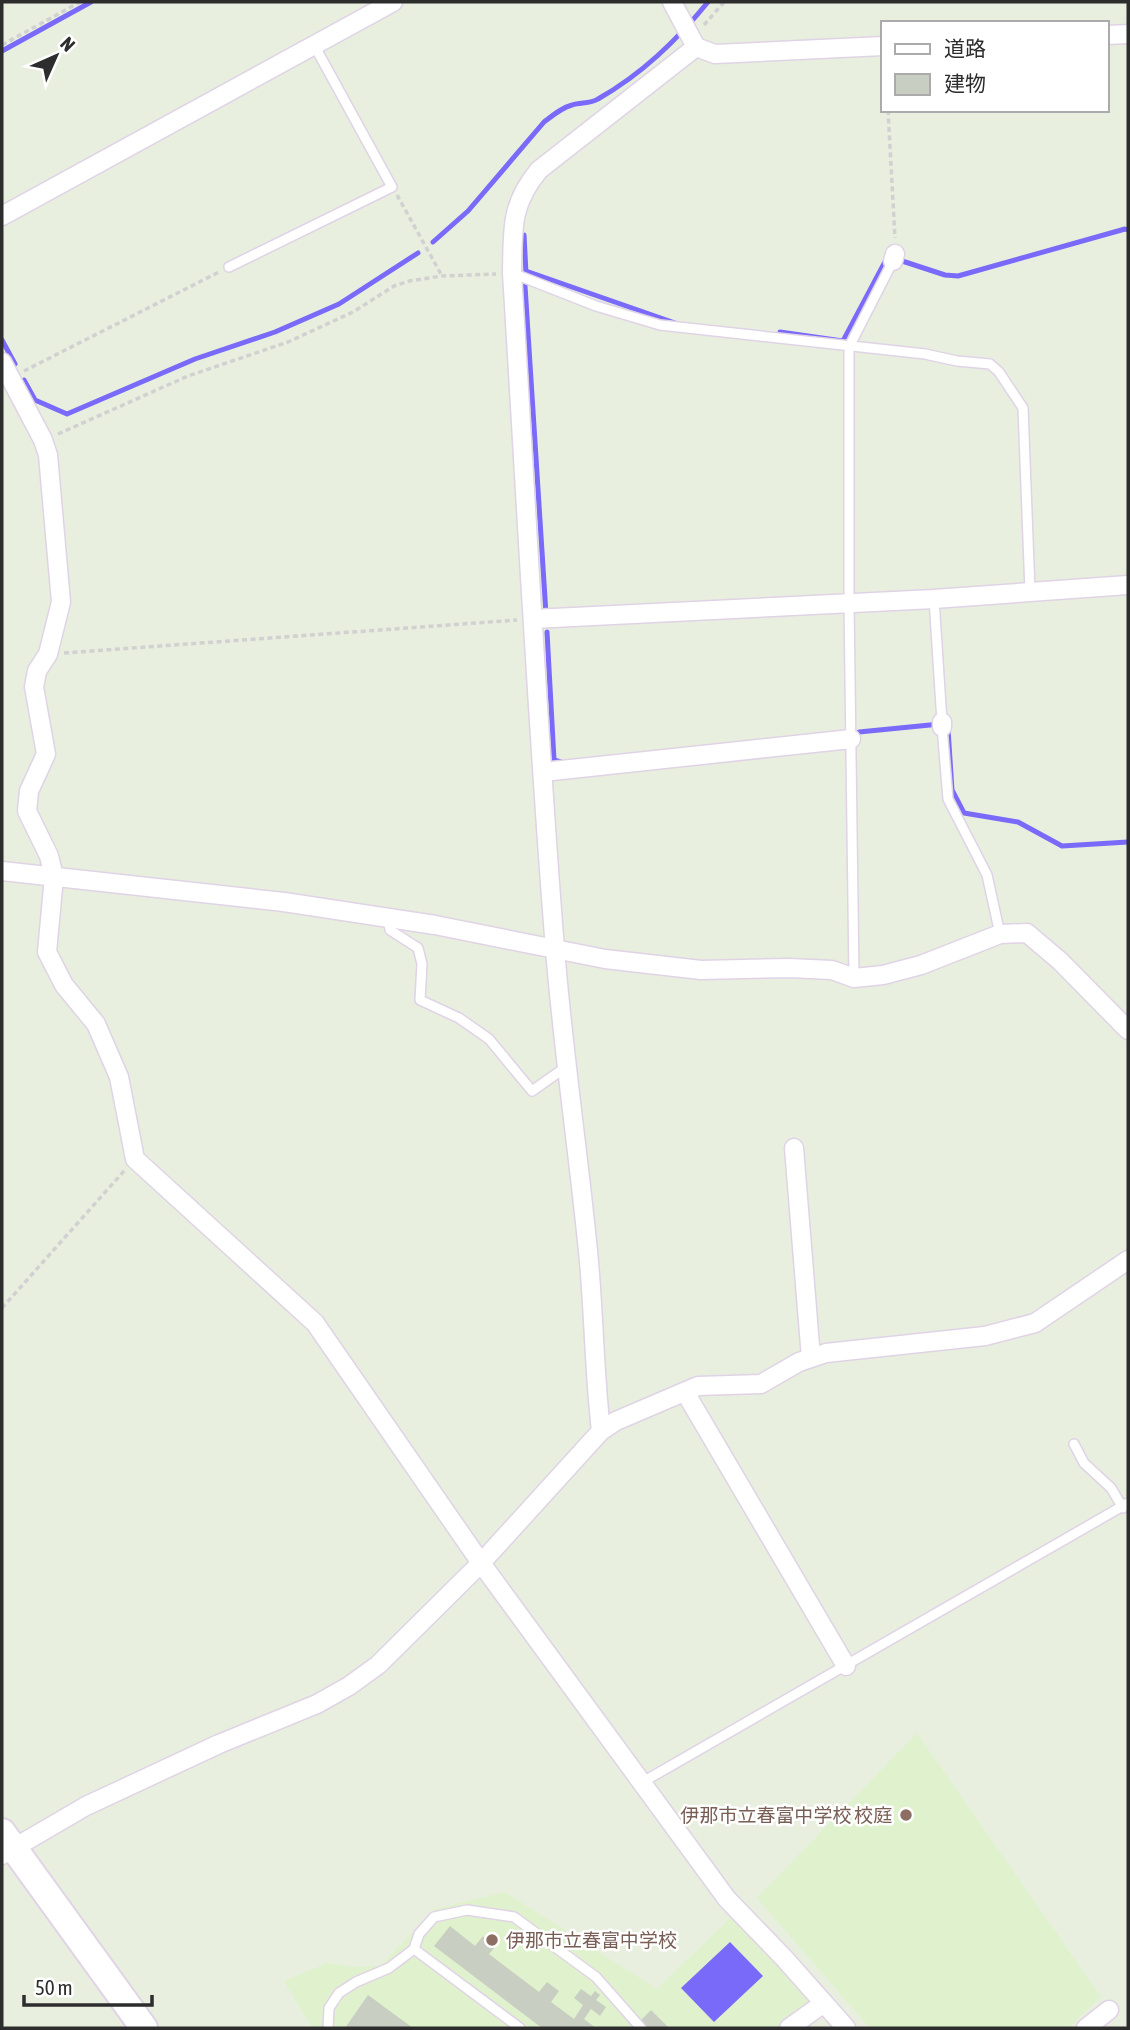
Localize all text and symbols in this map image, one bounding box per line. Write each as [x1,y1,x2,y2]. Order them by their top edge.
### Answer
north arrow [21,21,91,91]
legend [881,21,1109,112]
text: N [56,32,80,56]
text: 道路 [944,36,986,60]
text: 建物 [944,71,986,95]
place label: 伊那市立春富中学校 校庭 [680,1804,892,1826]
marker: 伊那市立春富中学校 校庭 [898,1807,914,1823]
place label: 伊那市立春富中学校 [506,1929,677,1951]
marker: 伊那市立春富中学校 [484,1932,500,1948]
scale bar [24,1964,152,2008]
text: 50 m [35,1975,73,1999]

